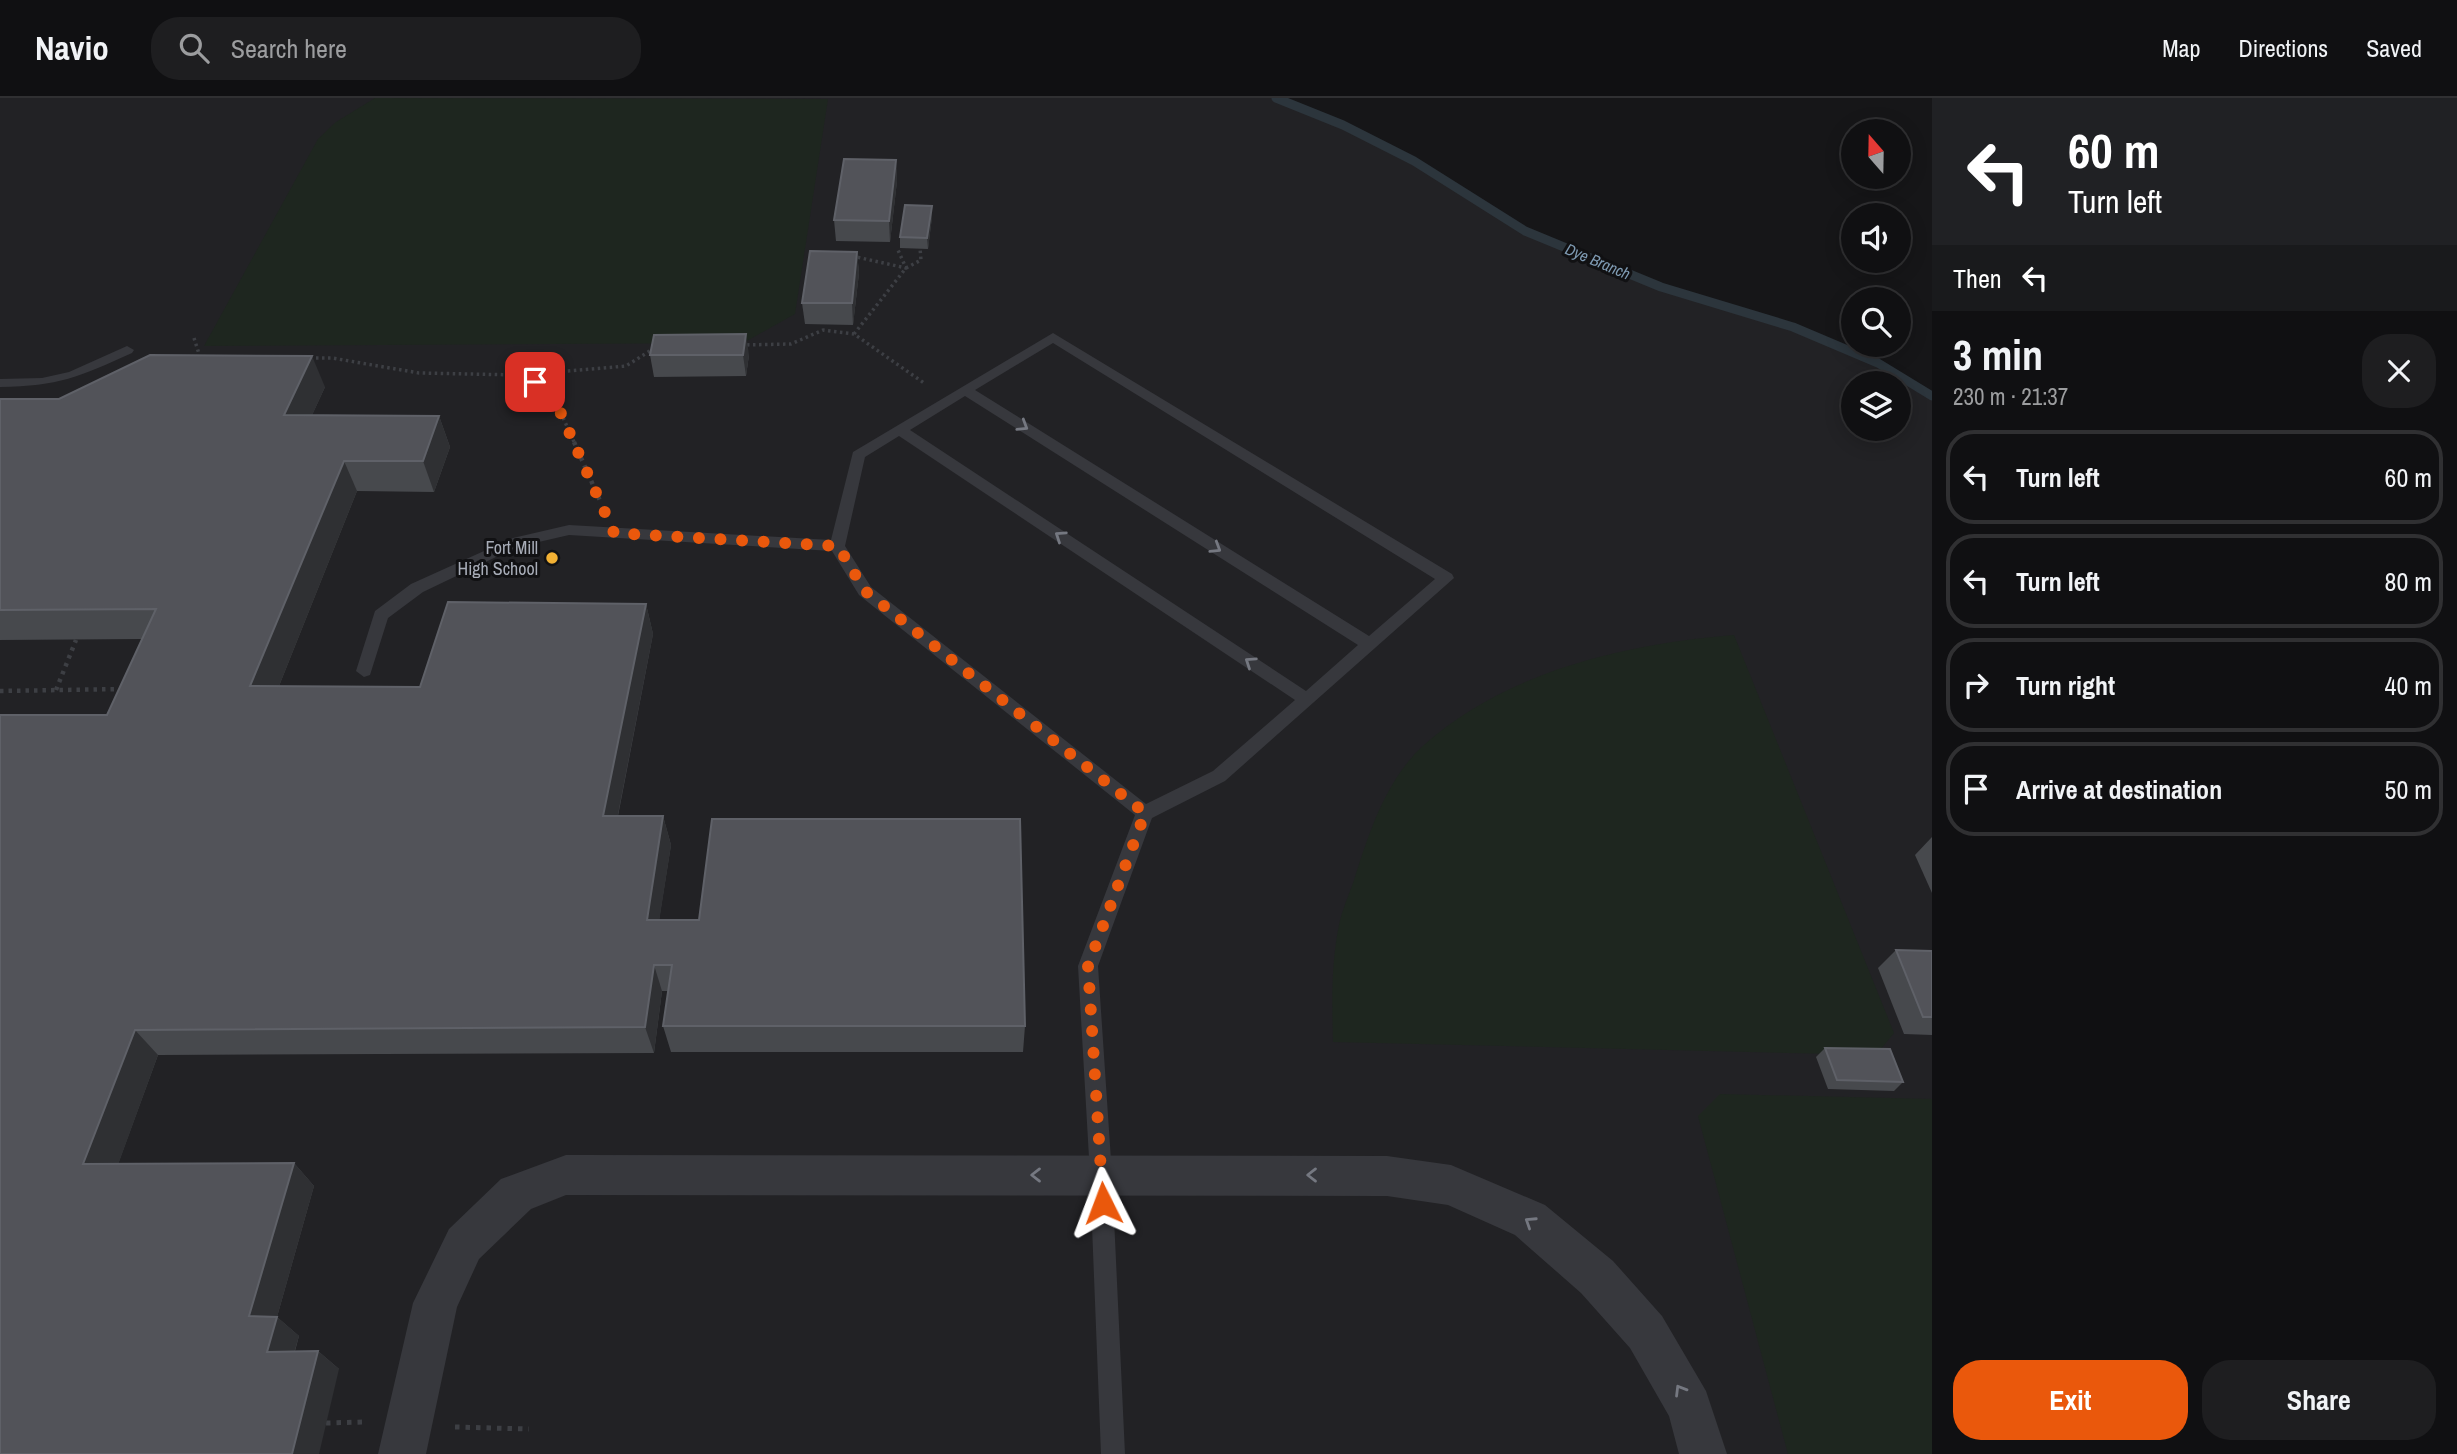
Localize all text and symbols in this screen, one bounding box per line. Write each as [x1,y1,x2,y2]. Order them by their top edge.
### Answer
search box [151,17,641,80]
text: Navio [35,26,109,70]
icon: search [175,29,213,67]
text: Search here [231,31,347,66]
text: Map [2162,32,2200,64]
text: Directions [2238,32,2328,64]
text: Saved [2366,32,2422,64]
text: 60 m [2068,117,2160,183]
north arrow [1841,119,1911,189]
map controls [1841,119,1911,441]
icon: left [1953,126,2044,217]
text: Turn left [2068,180,2162,223]
button: sound [1841,203,1911,273]
water label: Dye Branch [1562,237,1634,285]
icon: left [2016,259,2054,297]
text: Then [1953,261,2002,296]
button: search [1841,287,1911,357]
text: 3 min [1953,327,2043,383]
button: close [2362,334,2436,408]
pin [505,352,565,412]
icon: arrive [516,363,554,401]
button: layers [1841,371,1911,441]
text: 230 m · 21:37 [1953,381,2068,412]
one-way arrow [1015,418,1028,431]
icon: left [1957,458,1995,496]
text: Turn left [2016,460,2100,495]
text: 60 m [2385,460,2432,495]
one-way arrow [1055,532,1068,544]
place label: Fort Mill High School [458,535,538,581]
one-way arrow [1208,539,1221,552]
marker: Fort Mill High School [544,550,560,566]
icon: left [1957,562,1995,600]
text: Turn left [2016,564,2100,599]
text: 80 m [2385,564,2432,599]
one-way arrow [1244,657,1257,670]
icon: right [1957,666,1995,704]
text: Turn right [2016,668,2115,703]
text: 40 m [2385,668,2432,703]
icon: arrive [1957,770,1995,808]
text: Arrive at destination [2016,772,2222,807]
text: 50 m [2385,772,2432,807]
position arrow [1066,1166,1140,1240]
one-way arrow [1030,1167,1041,1183]
one-way arrow [1307,1167,1317,1183]
one-way arrow [1525,1218,1538,1231]
button: Exit [1953,1360,2188,1440]
button: Share [2202,1360,2436,1440]
one-way arrow [1676,1385,1689,1398]

